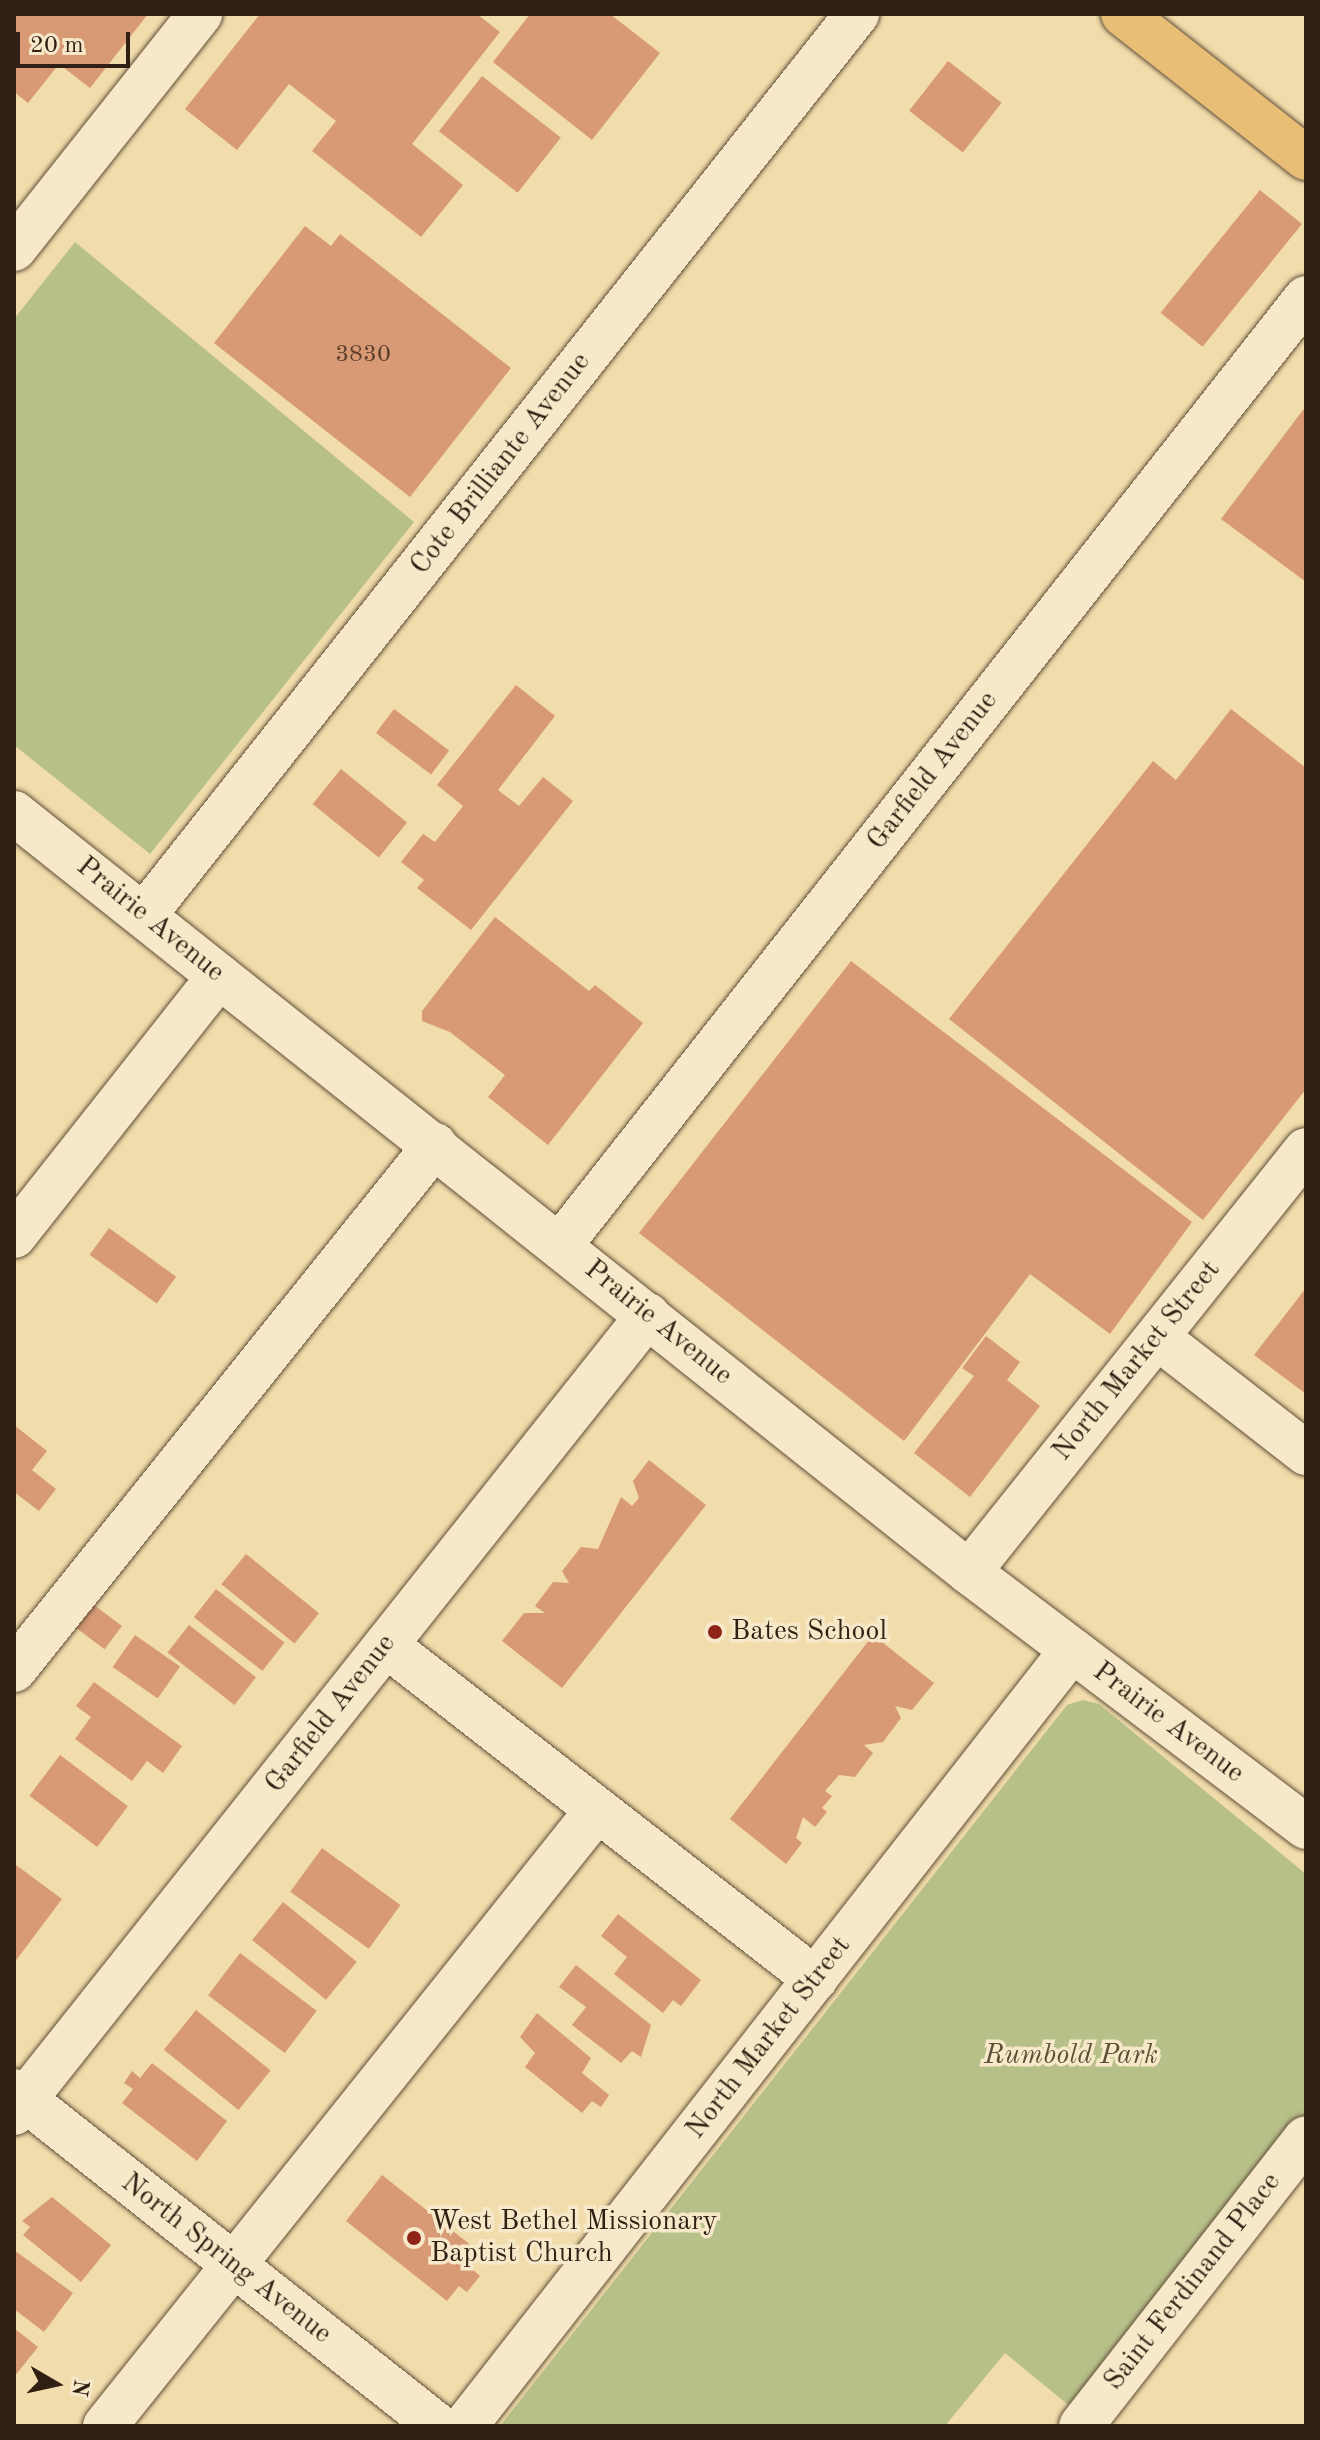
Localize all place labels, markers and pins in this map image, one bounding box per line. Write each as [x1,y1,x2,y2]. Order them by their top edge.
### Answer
place label: Bates School [731,1615,887,1649]
marker: Bates School [706,1623,724,1641]
place label: West Bethel Missionary Baptist Church [430,2205,717,2271]
marker: West Bethel Missionary Baptist Church [405,2229,423,2247]

